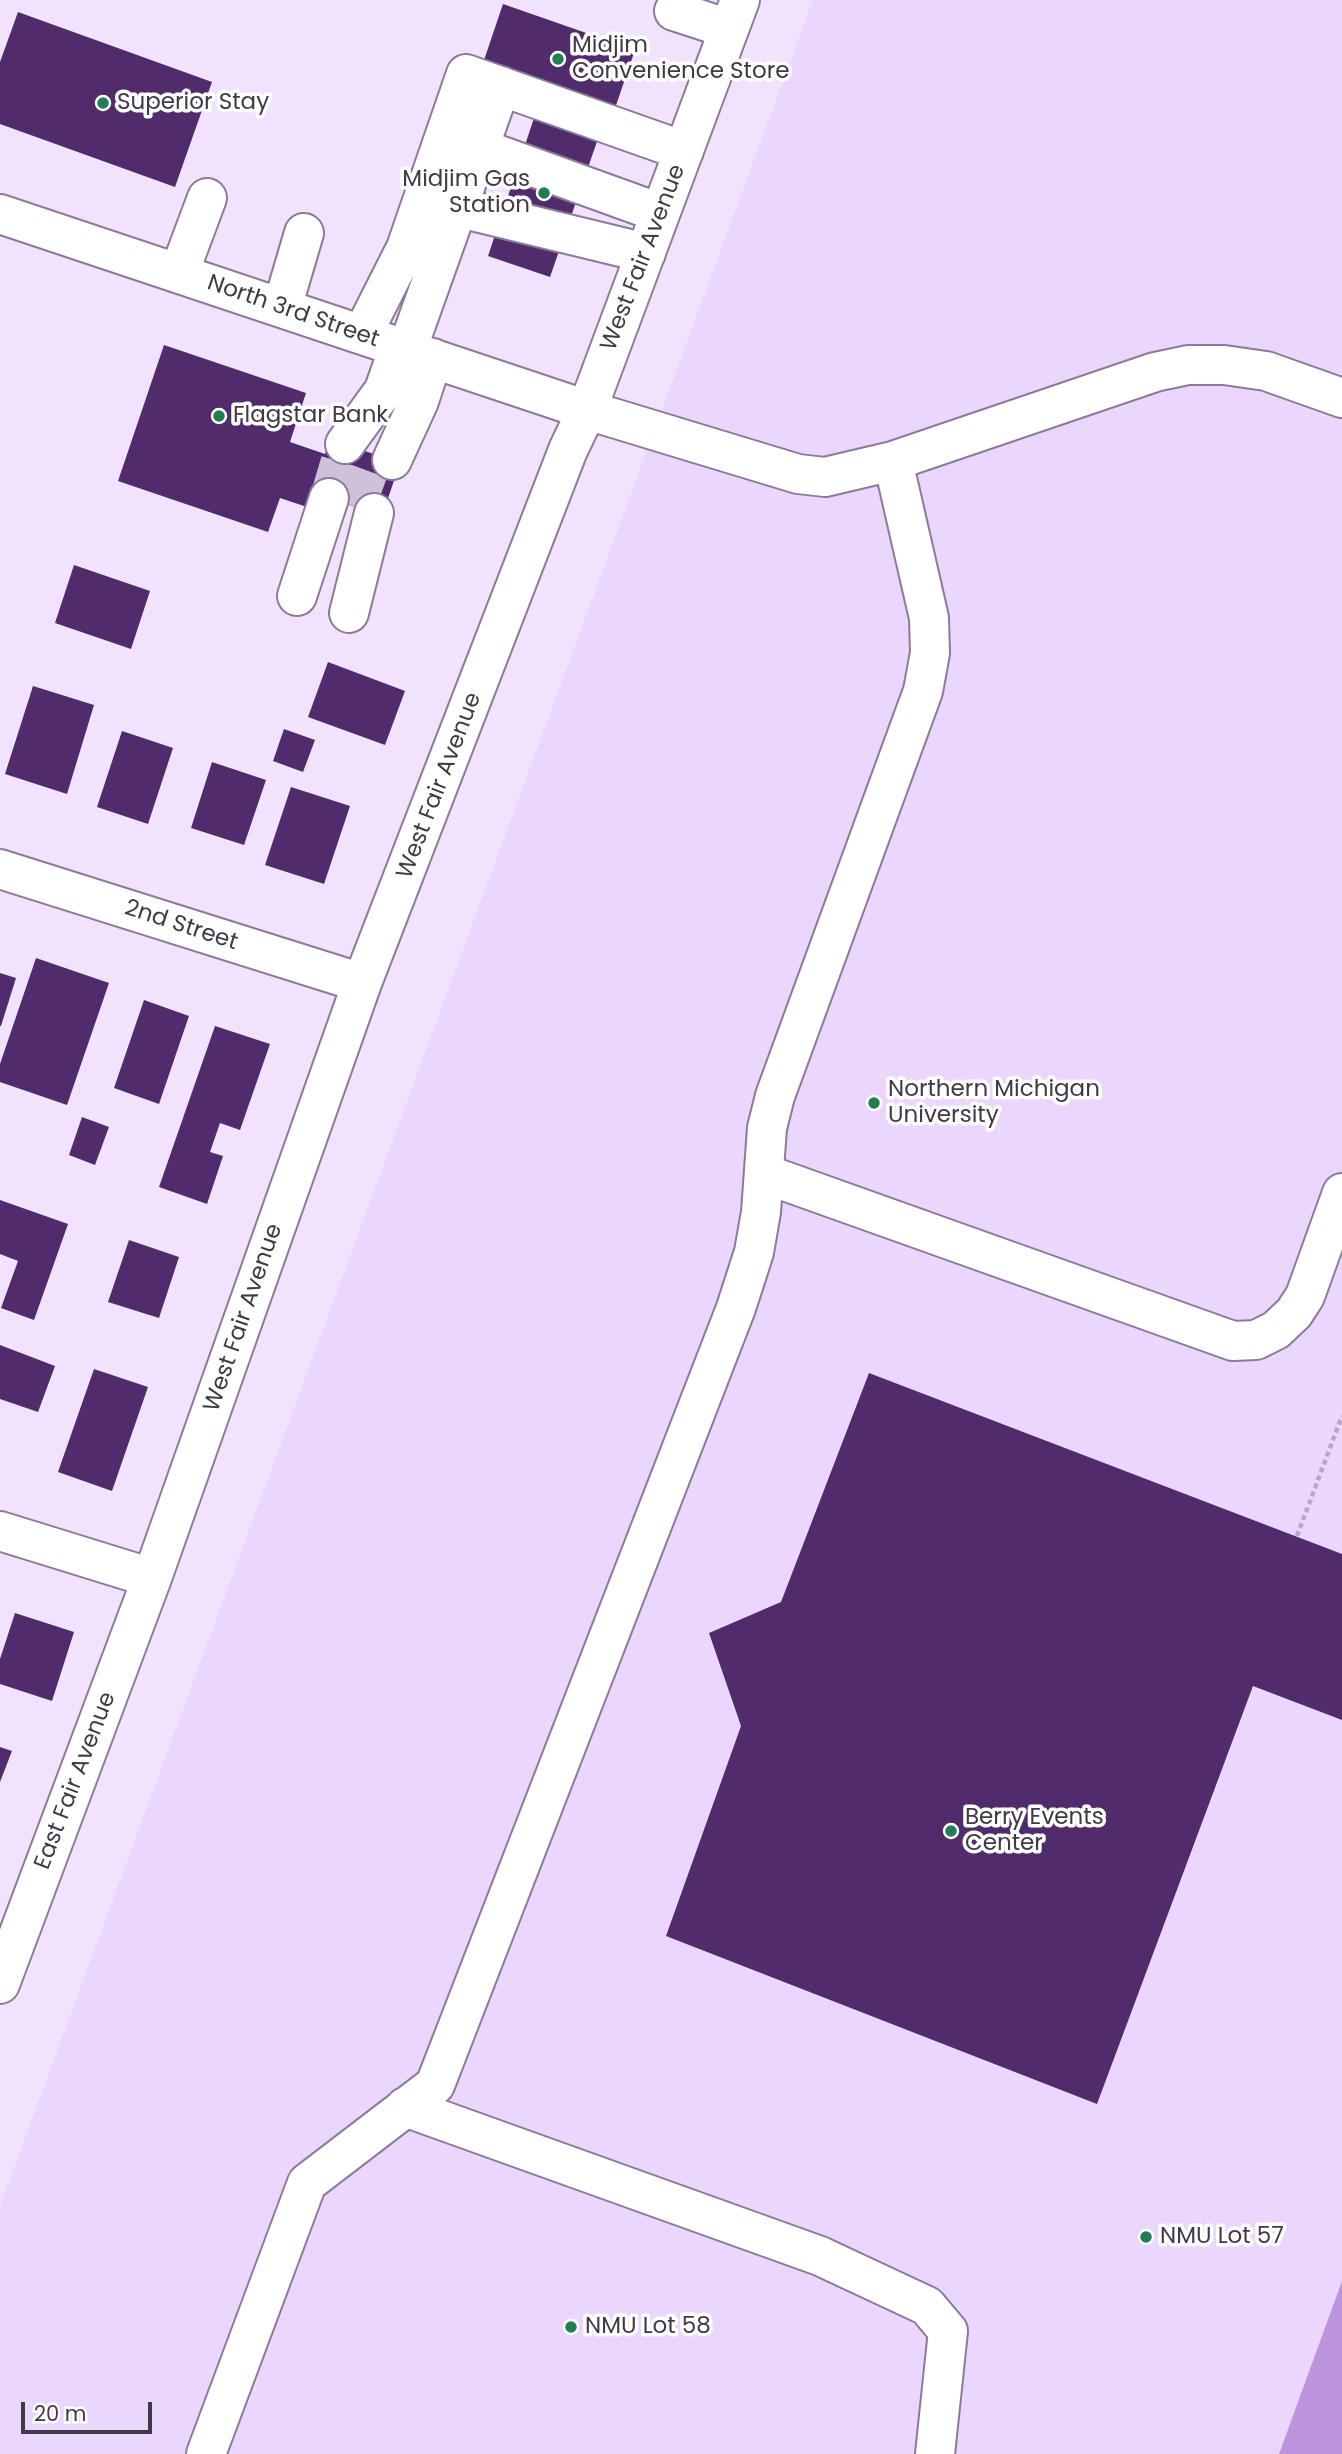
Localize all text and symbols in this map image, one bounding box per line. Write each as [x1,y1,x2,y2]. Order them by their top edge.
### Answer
place label: Midjim Convenience Store [572,32,790,86]
marker: Midjim Convenience Store [550,51,566,67]
place label: Superior Stay [117,89,269,117]
marker: Superior Stay [95,95,111,111]
street label: West Fair Avenue [596,161,692,355]
place label: Midjim Gas Station [402,166,530,220]
marker: Midjim Gas Station [536,185,552,201]
street label: North 3rd Street [203,270,383,354]
place label: Flagstar Bank [233,402,388,430]
marker: Flagstar Bank [211,408,227,424]
street label: West Fair Avenue [392,689,488,883]
street label: 2nd Street [121,895,241,957]
place label: Northern Michigan University [888,1076,1100,1130]
marker: Northern Michigan University [866,1095,882,1111]
street label: West Fair Avenue [199,1220,289,1416]
street label: East Fair Avenue [29,1688,123,1874]
place label: Berry Events Center [965,1804,1104,1858]
marker: Berry Events Center [943,1823,959,1839]
place label: NMU Lot 57 [1160,2223,1284,2251]
marker: NMU Lot 57 [1138,2229,1154,2245]
place label: NMU Lot 58 [585,2313,711,2341]
marker: NMU Lot 58 [563,2319,579,2335]
scale bar [24,2388,156,2432]
text: 20 m [34,2399,87,2428]

